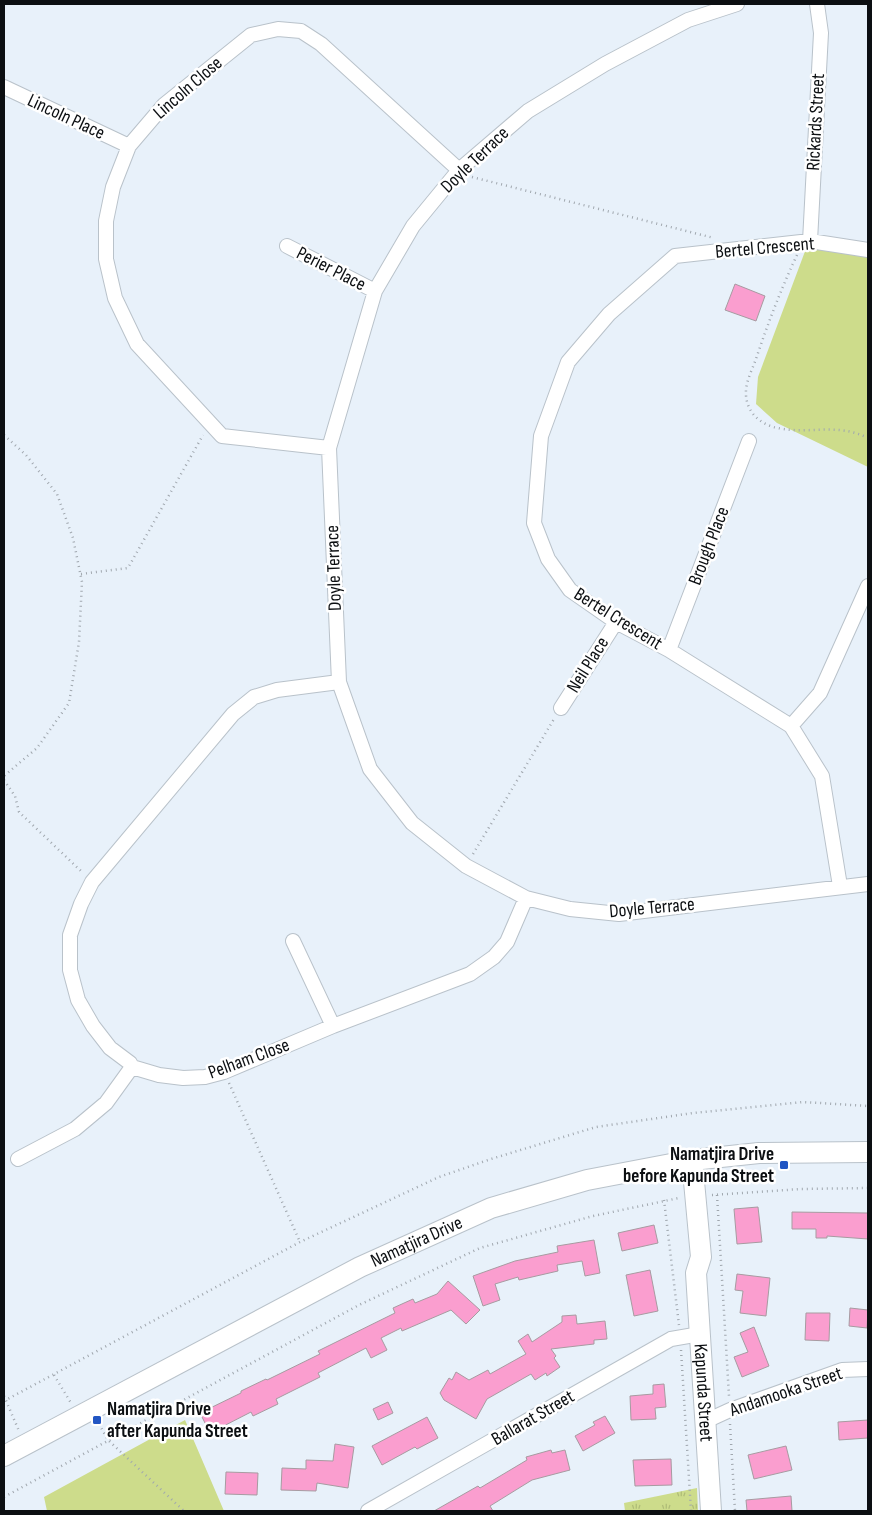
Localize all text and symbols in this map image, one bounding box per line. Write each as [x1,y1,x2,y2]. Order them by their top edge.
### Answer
street label: Lincoln Close [149,52,227,124]
street label: Rickards Street [802,73,830,171]
street label: Lincoln Place [24,89,108,145]
street label: Doyle Terrace [436,122,514,198]
street label: Bertel Crescent [714,232,816,264]
street label: Perier Place [292,242,370,296]
street label: Brough Place [684,504,734,588]
street label: Doyle Terrace [321,525,347,611]
street label: Bertel Crescent [570,583,666,655]
street label: Neil Place [562,633,614,697]
street label: Doyle Terrace [608,893,696,923]
street label: Pelham Close [205,1034,293,1084]
place label: Namatjira Drive before Kapunda Street [623,1143,774,1188]
marker: Namatjira Drive before Kapunda Street [778,1159,790,1171]
street label: Namatjira Drive [367,1211,466,1272]
street label: Kapunda Street [689,1343,718,1443]
street label: Andamooka Street [726,1362,845,1422]
street label: Ballarat Street [488,1385,579,1451]
place label: Namatjira Drive after Kapunda Street [107,1398,248,1443]
marker: Namatjira Drive after Kapunda Street [91,1414,103,1426]

